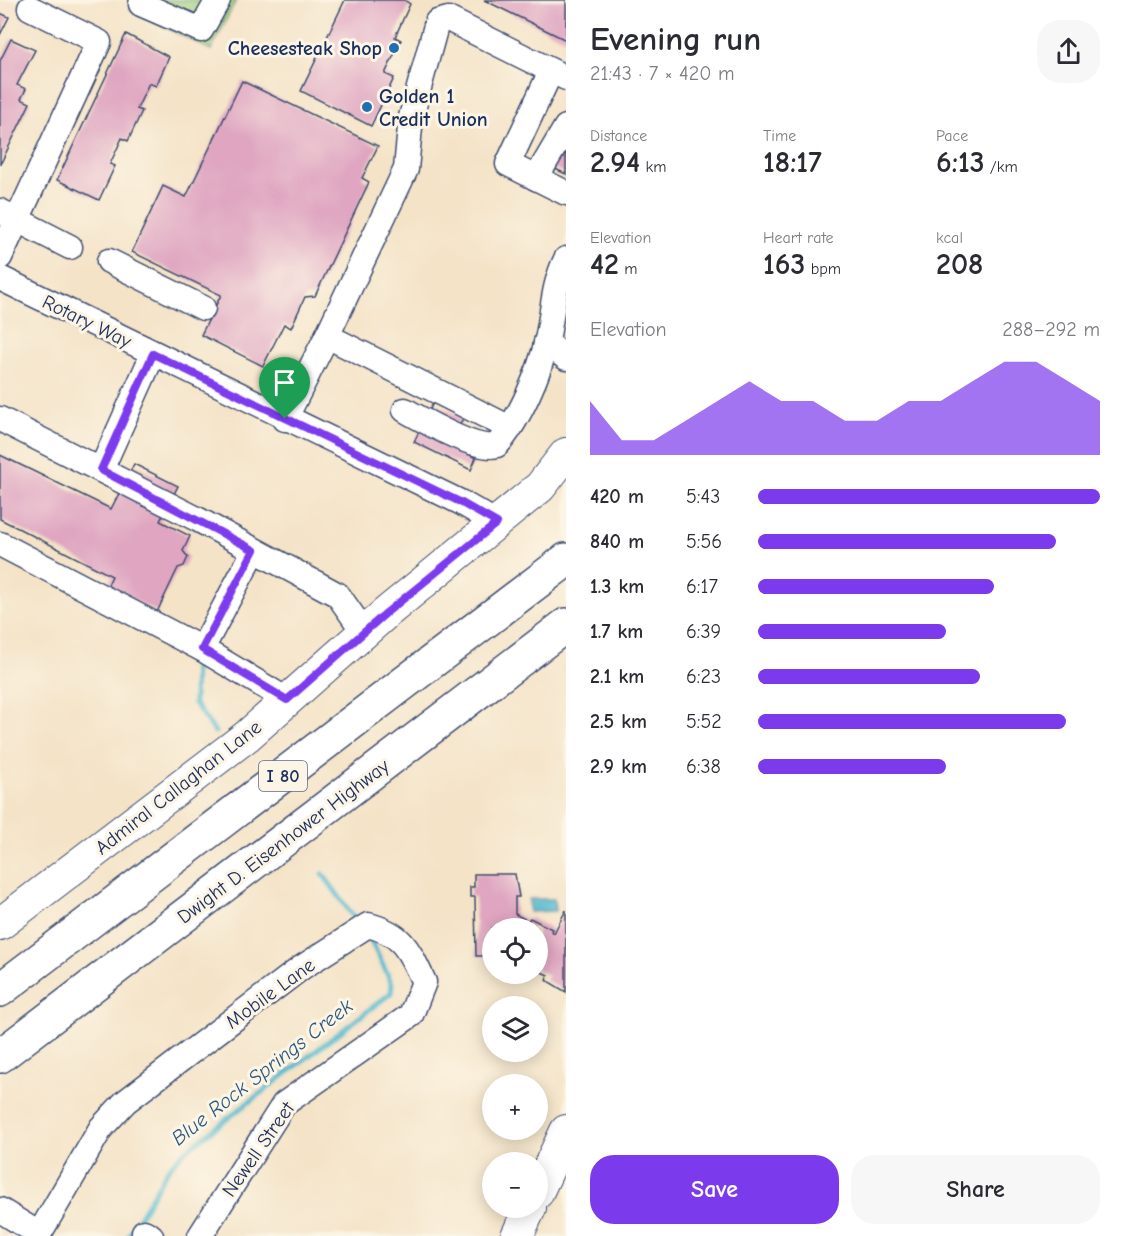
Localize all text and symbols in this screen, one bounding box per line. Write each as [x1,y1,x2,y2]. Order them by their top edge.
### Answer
text: Evening run [590,20,761,58]
button: share [1037,20,1100,83]
place label: Cheesesteak Shop [228,37,382,60]
marker: Cheesesteak Shop [387,41,401,55]
text: 21:43 · 7 × 420 m [590,62,735,85]
place label: Golden 1 Credit Union [379,85,488,131]
marker: Golden 1 Credit Union [360,100,374,114]
text: Distance [590,127,647,145]
text: Time [763,127,796,145]
text: Pace [936,127,968,145]
text: 2.94 [590,145,640,180]
text: 18:17 [763,145,822,180]
text: 6:13 [936,145,984,180]
text: km [640,158,666,176]
text: /km [984,158,1018,176]
text: Elevation [590,229,651,247]
text: Heart rate [763,229,834,247]
text: kcal [936,229,963,247]
text: 42 [590,247,619,282]
text: 163 [763,247,805,282]
text: 208 [936,247,983,282]
text: m [619,260,638,278]
text: bpm [805,260,841,278]
street label: Rotary Way [38,290,135,353]
text: Elevation [590,318,667,341]
text: 288–292 m [1002,318,1100,341]
pin [259,357,310,419]
icon: arrive [268,366,301,399]
text: 420 m [590,485,644,508]
text: 5:43 [686,485,720,508]
text: 840 m [590,530,644,553]
text: 5:56 [686,530,722,553]
text: 1.3 km [590,575,644,598]
text: 6:17 [686,575,718,598]
text: 1.7 km [590,620,643,643]
text: 6:39 [686,620,721,643]
text: 2.1 km [590,665,644,688]
text: 6:23 [686,665,721,688]
text: 2.5 km [590,710,647,733]
text: 5:52 [686,710,722,733]
street label: Admiral Callaghan Lane [91,715,266,859]
street label: Dwight D. Eisenhower Highway [173,754,394,928]
text: 2.9 km [590,755,647,778]
text: 6:38 [686,755,721,778]
road number: I 80 [259,761,307,791]
map controls [482,918,548,1218]
button: locate [482,918,548,984]
street label: Mobile Lane [221,953,319,1033]
water label: Blue Rock Springs Creek [167,993,358,1150]
button: layers [482,996,548,1062]
button: + [482,1074,548,1140]
street label: Newell Street [217,1096,300,1201]
button: − [482,1152,548,1218]
button: Save [590,1155,839,1224]
button: Share [851,1155,1100,1224]

